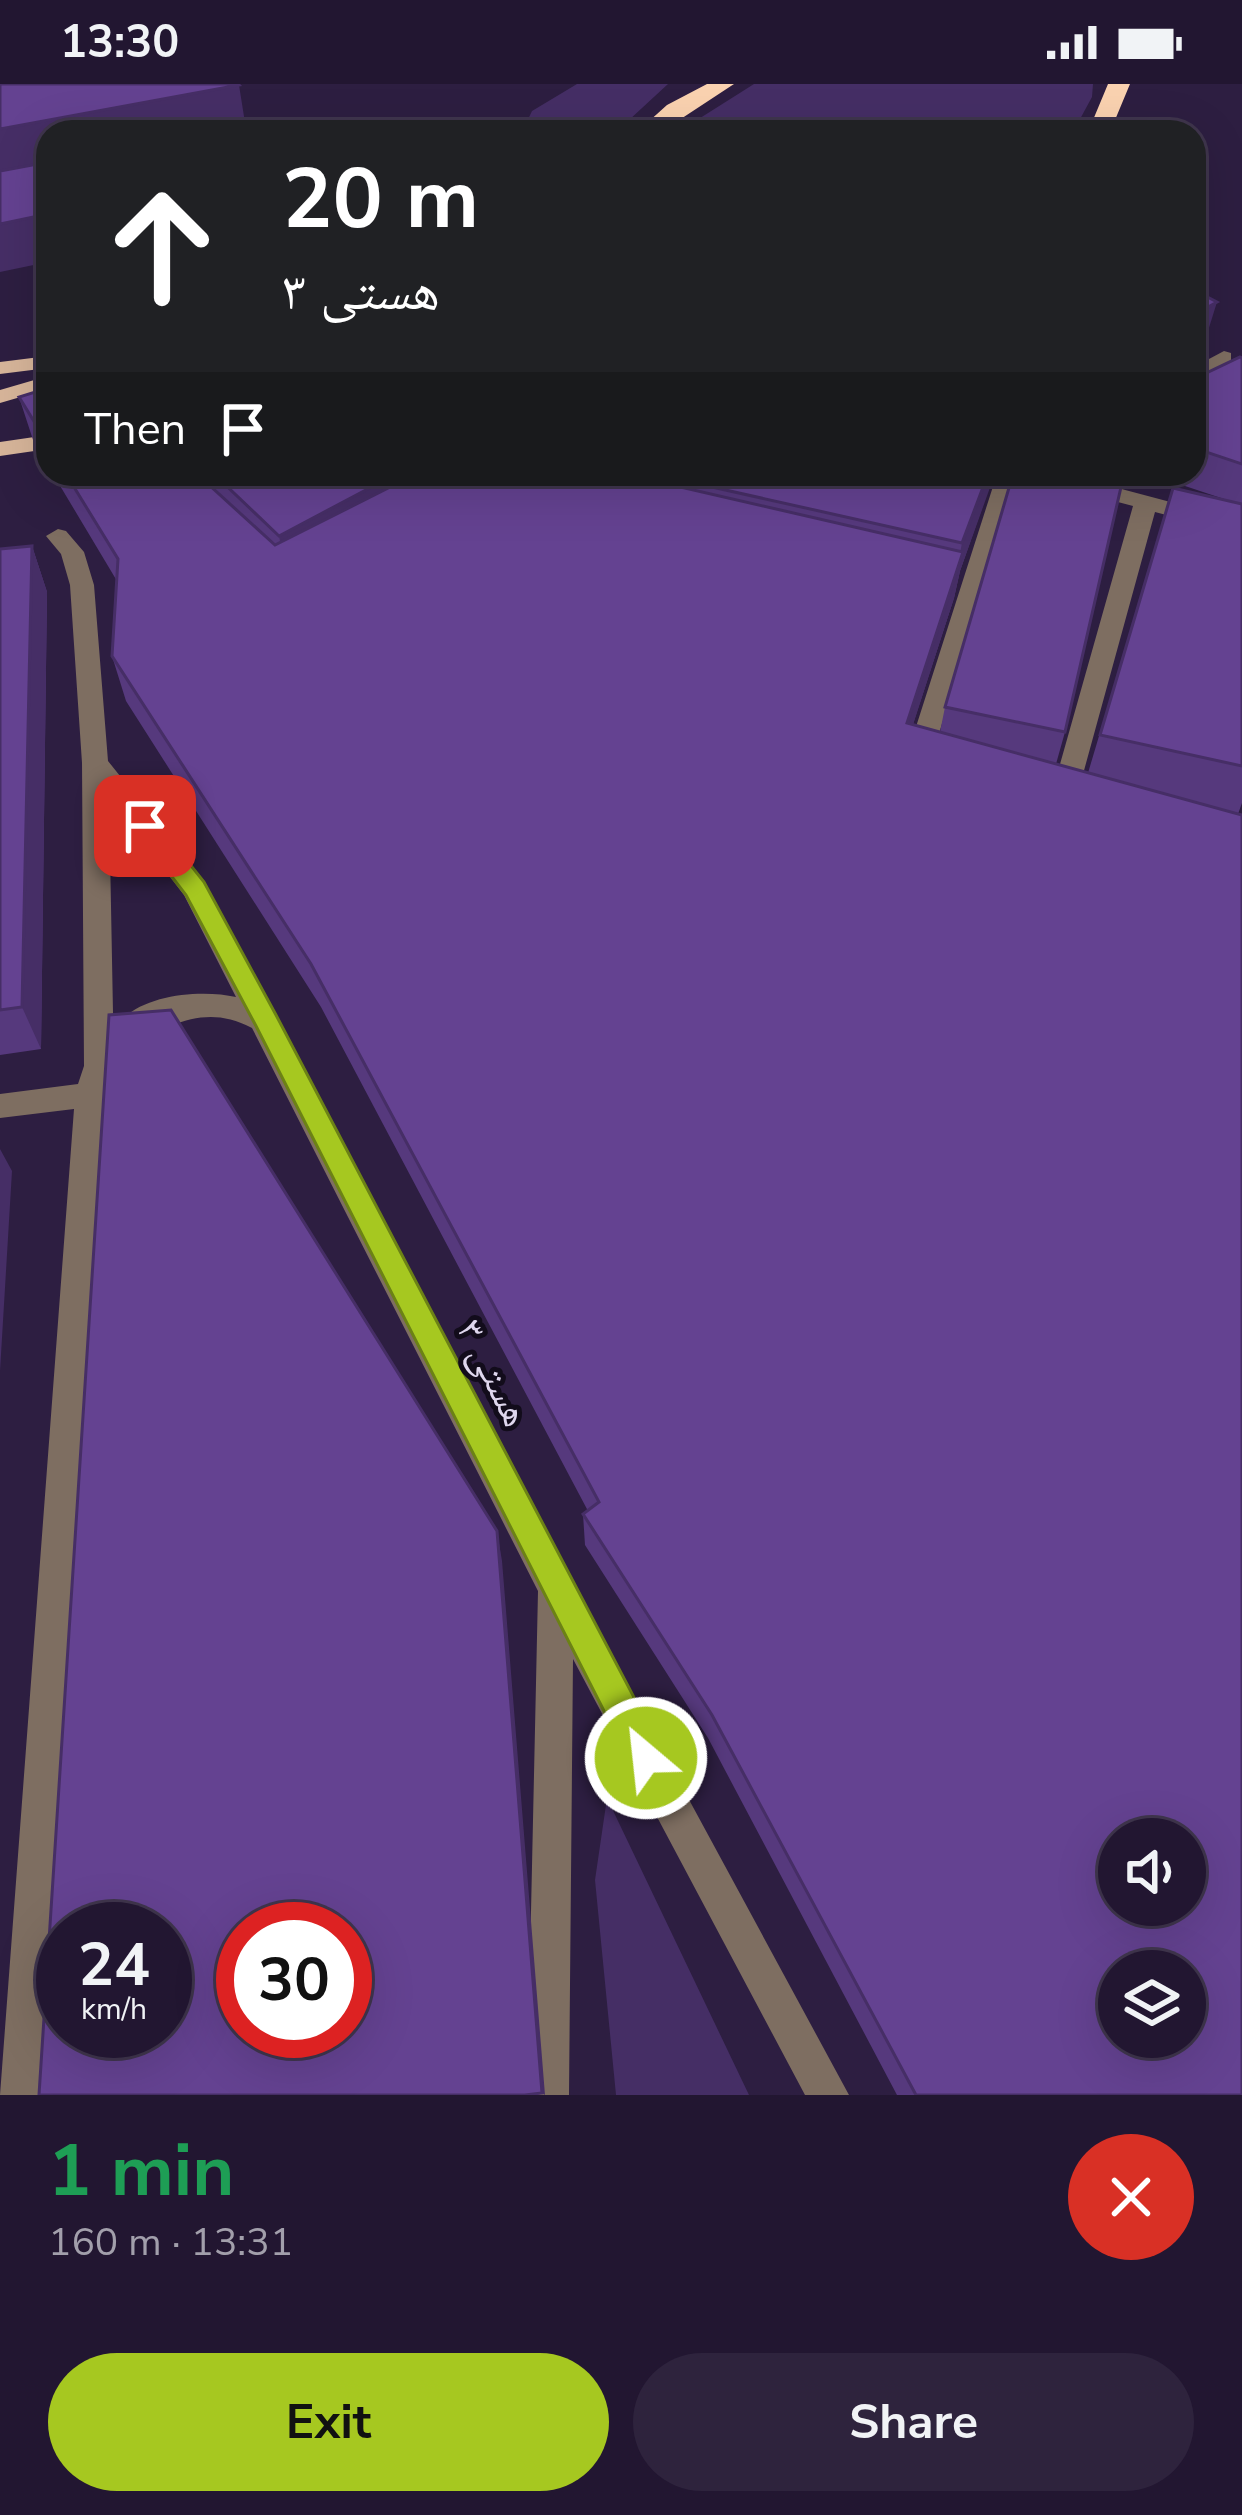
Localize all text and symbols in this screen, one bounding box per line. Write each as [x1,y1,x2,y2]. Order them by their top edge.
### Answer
text: 13:30 [60,12,179,73]
text: 20 m [282,142,479,257]
icon: ahead [84,168,240,324]
text: هستی ۳ [282,254,440,328]
icon: arrive [210,396,276,462]
text: Then [84,399,186,460]
pin [94,775,196,877]
icon: arrive [112,793,178,859]
street label: هستی ۳ [444,1310,542,1436]
position arrow [583,1695,709,1821]
map controls [1098,1818,1206,2058]
button: sound [1098,1818,1206,1926]
speed limit sign: 30 [216,1902,372,2058]
text: 24 [78,1924,150,2006]
button: layers [1098,1950,1206,2058]
text: km/h [81,1989,147,2030]
text: 1 min [48,2122,234,2220]
button: close [1068,2134,1194,2260]
text: 160 m · 13:31 [48,2216,293,2269]
button: Exit [48,2353,609,2491]
button: Share [633,2353,1194,2491]

